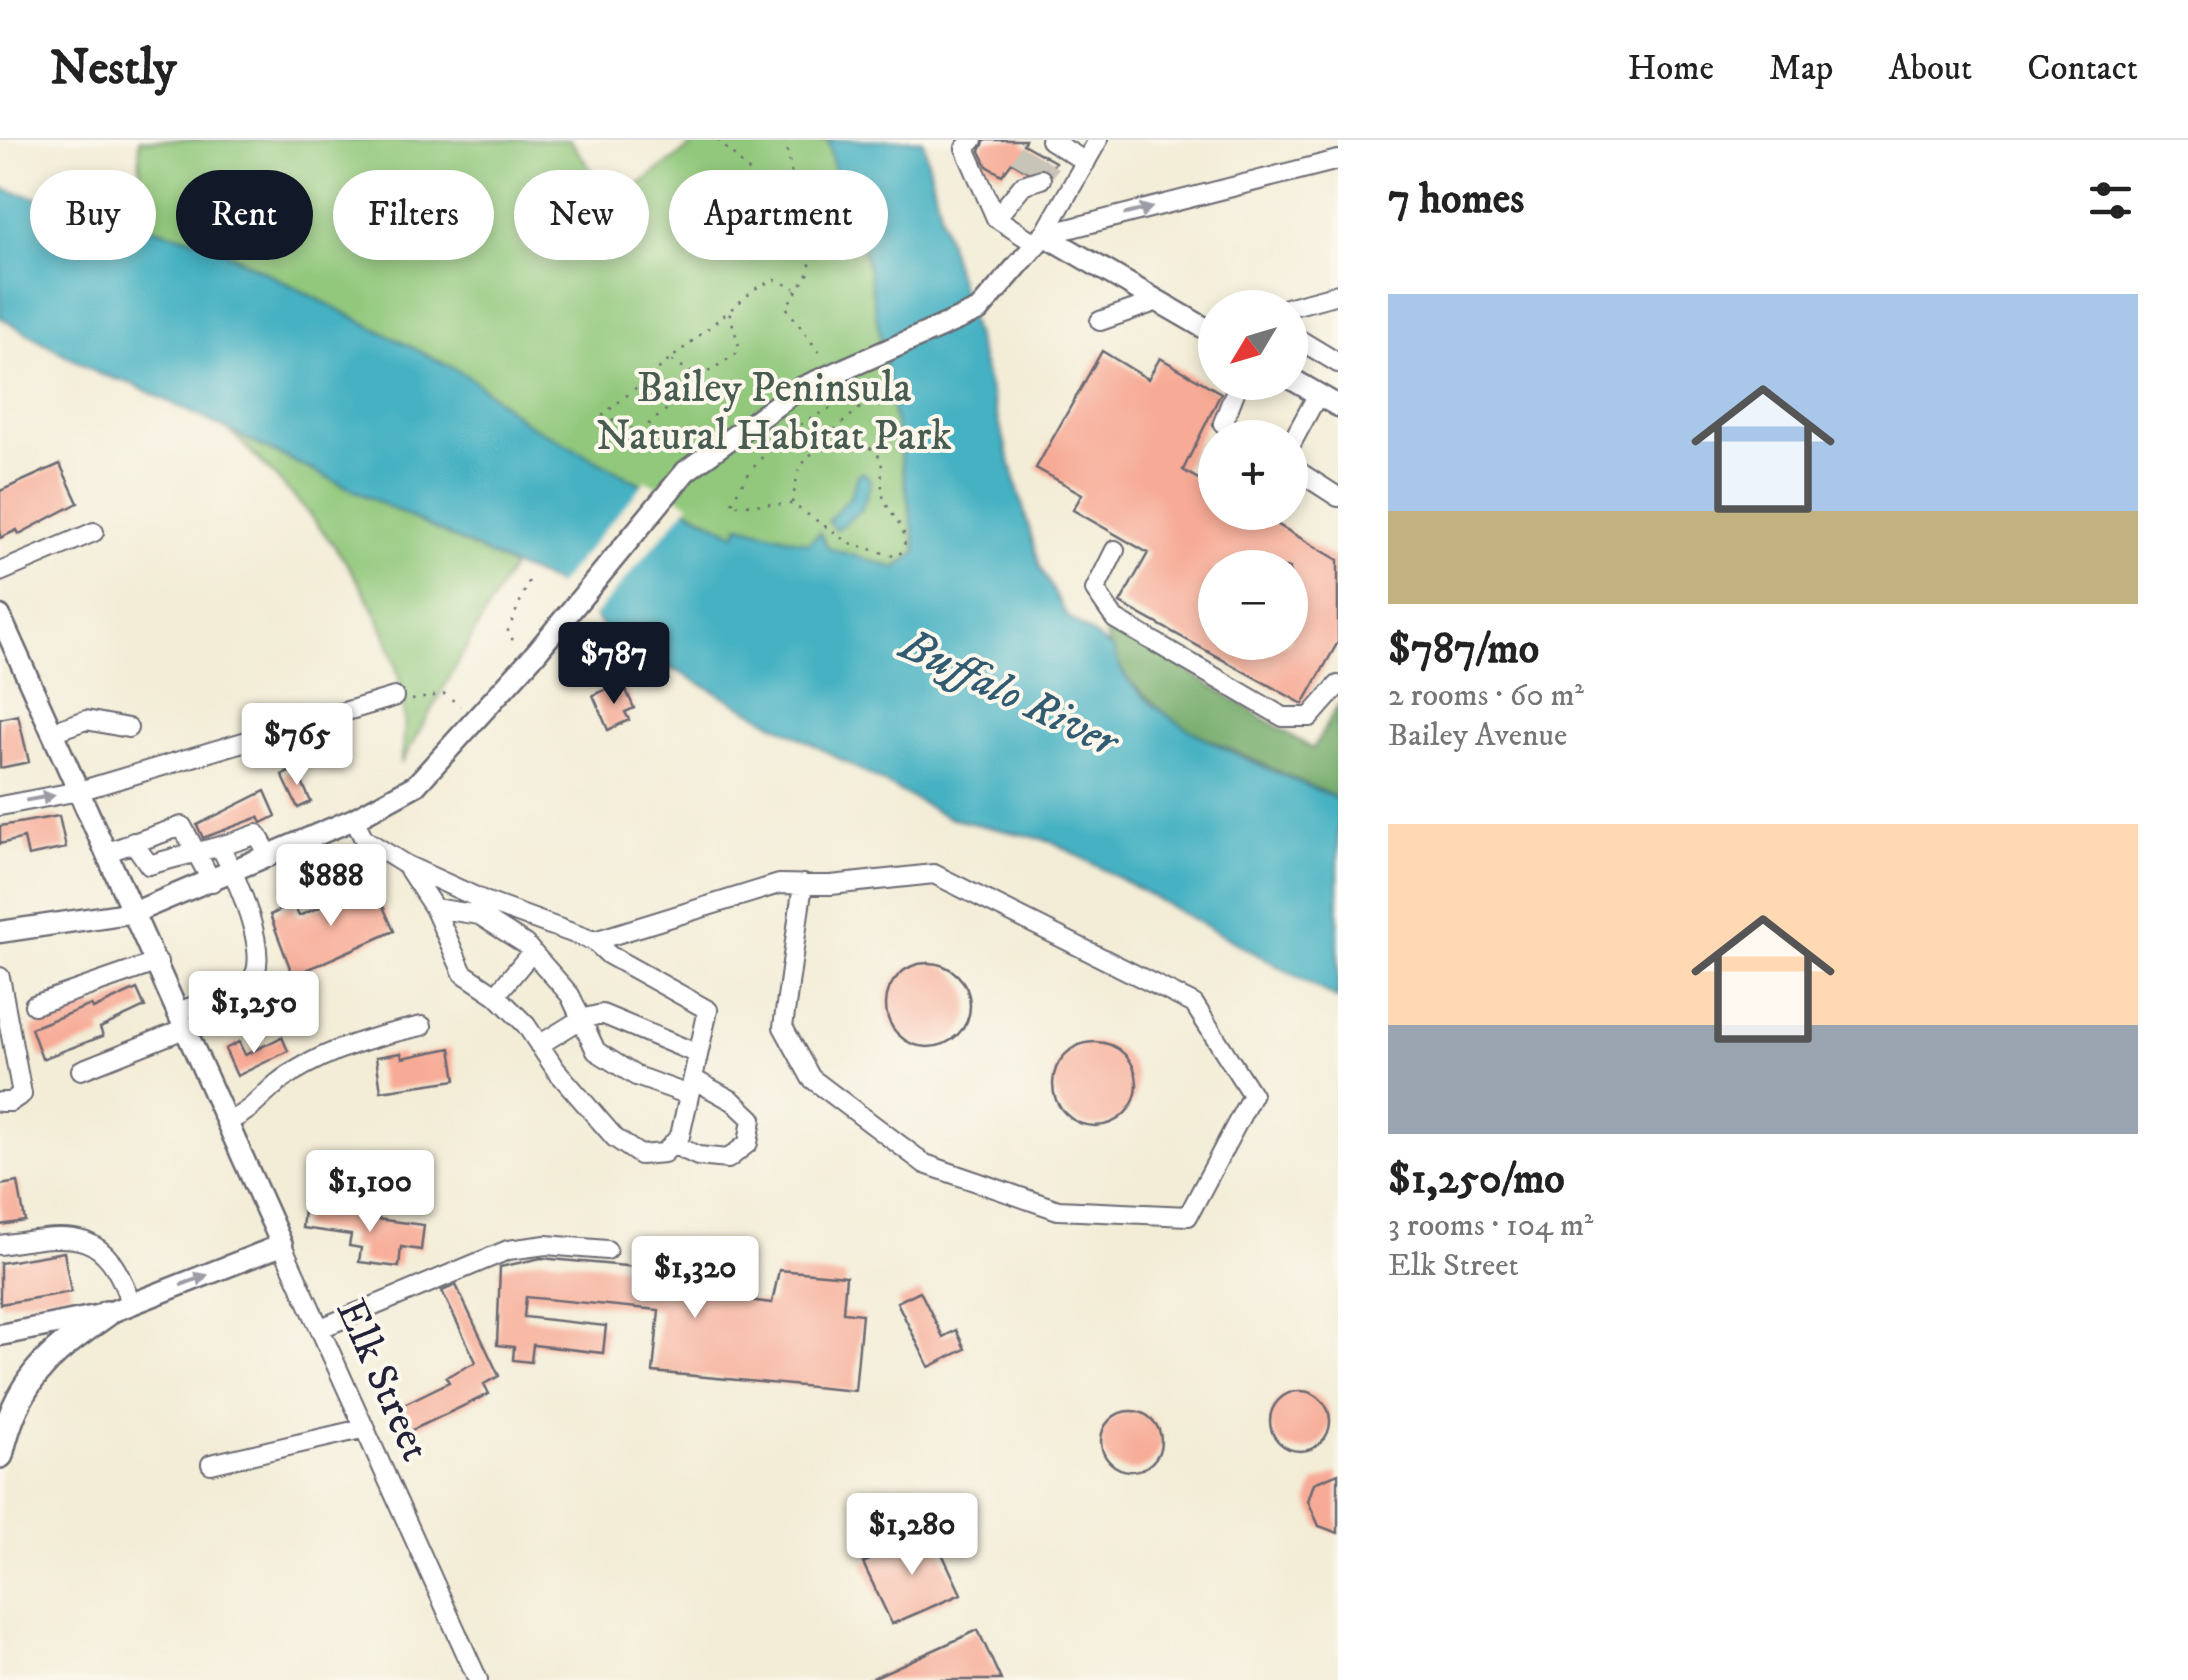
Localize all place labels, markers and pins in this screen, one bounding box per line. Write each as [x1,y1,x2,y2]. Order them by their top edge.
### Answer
pin: $787 [555,622,673,707]
pin: $765 [238,703,356,788]
pin: $888 [272,844,390,929]
pin: $1,250 [173,971,335,1056]
pin: $1,100 [289,1150,451,1235]
pin: $1,320 [614,1236,776,1321]
pin: $1,280 [831,1493,993,1578]

